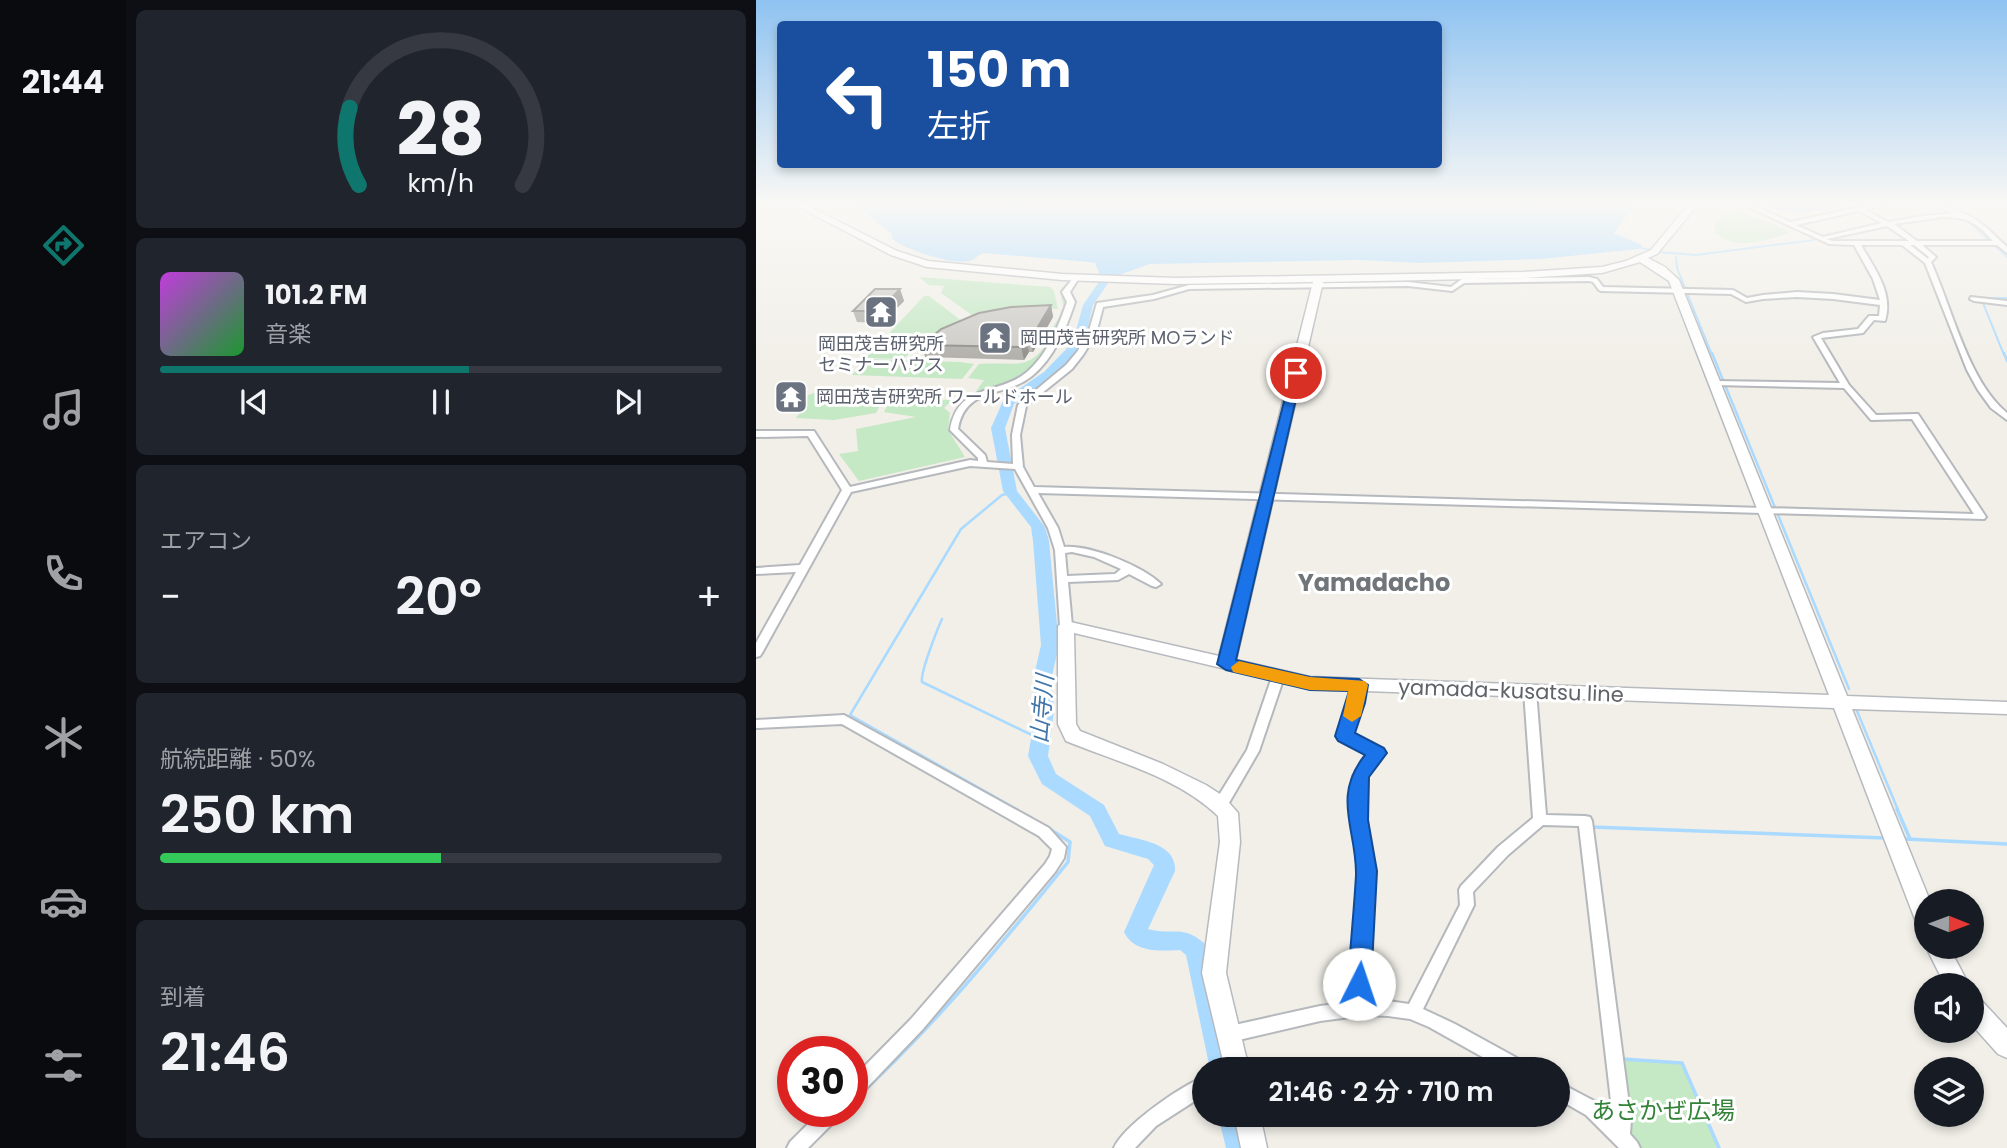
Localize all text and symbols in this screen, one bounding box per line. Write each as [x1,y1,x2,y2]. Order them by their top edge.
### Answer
text: 150 m [927,36,1072,104]
icon: left [812,49,903,140]
text: 21:44 [22,59,104,104]
text: 28 [397,79,485,180]
text: 左折 [927,103,991,148]
text: km/h [408,166,474,201]
icon: directions [39,221,88,270]
text: 101.2 FM [265,277,367,313]
temple icon: 岡田茂吉研究所 セミナーハウス [862,293,900,331]
text: 音楽 [265,318,311,350]
temple icon: 岡田茂吉研究所 MOランド [976,319,1014,357]
place label: 岡田茂吉研究所 MOランド [1020,325,1234,350]
place label: 岡田茂吉研究所 セミナーハウス [818,331,944,377]
pin [1266,343,1326,403]
icon: arrive [1277,354,1315,392]
temple icon: 岡田茂吉研究所 ワールドホール [772,378,810,416]
icon: previous [235,383,273,421]
icon: pause [422,383,460,421]
icon: next [609,383,647,421]
place label: 岡田茂吉研究所 ワールドホール [816,384,1073,409]
icon: music [39,385,88,434]
text: エアコン [160,525,252,557]
icon: phone [39,549,88,598]
text: 20° [395,560,482,633]
district label: Yamadacho [1298,566,1450,599]
text: − [160,570,181,623]
text: + [696,570,722,623]
water label: 山寺川 [1023,670,1061,745]
street label: yamada-kusatsu line [1398,672,1624,709]
icon: climate [39,713,88,762]
text: 航続距離 · 50% [160,743,316,775]
text: 250 km [160,778,354,851]
icon: car [39,877,88,926]
north arrow [1914,889,1984,959]
map controls [1914,889,1984,1127]
position arrow [1322,947,1396,1021]
button: sound [1914,973,1984,1043]
text: 到着 [160,981,206,1013]
text: 21:46 [160,1016,290,1089]
speed limit sign: 30 [777,1036,868,1127]
icon: filters [39,1041,88,1090]
button: layers [1914,1057,1984,1127]
text: 21:46 · 2 分 · 710 m [1269,1074,1493,1110]
park label: あさかぜ広場 [1591,1094,1735,1127]

